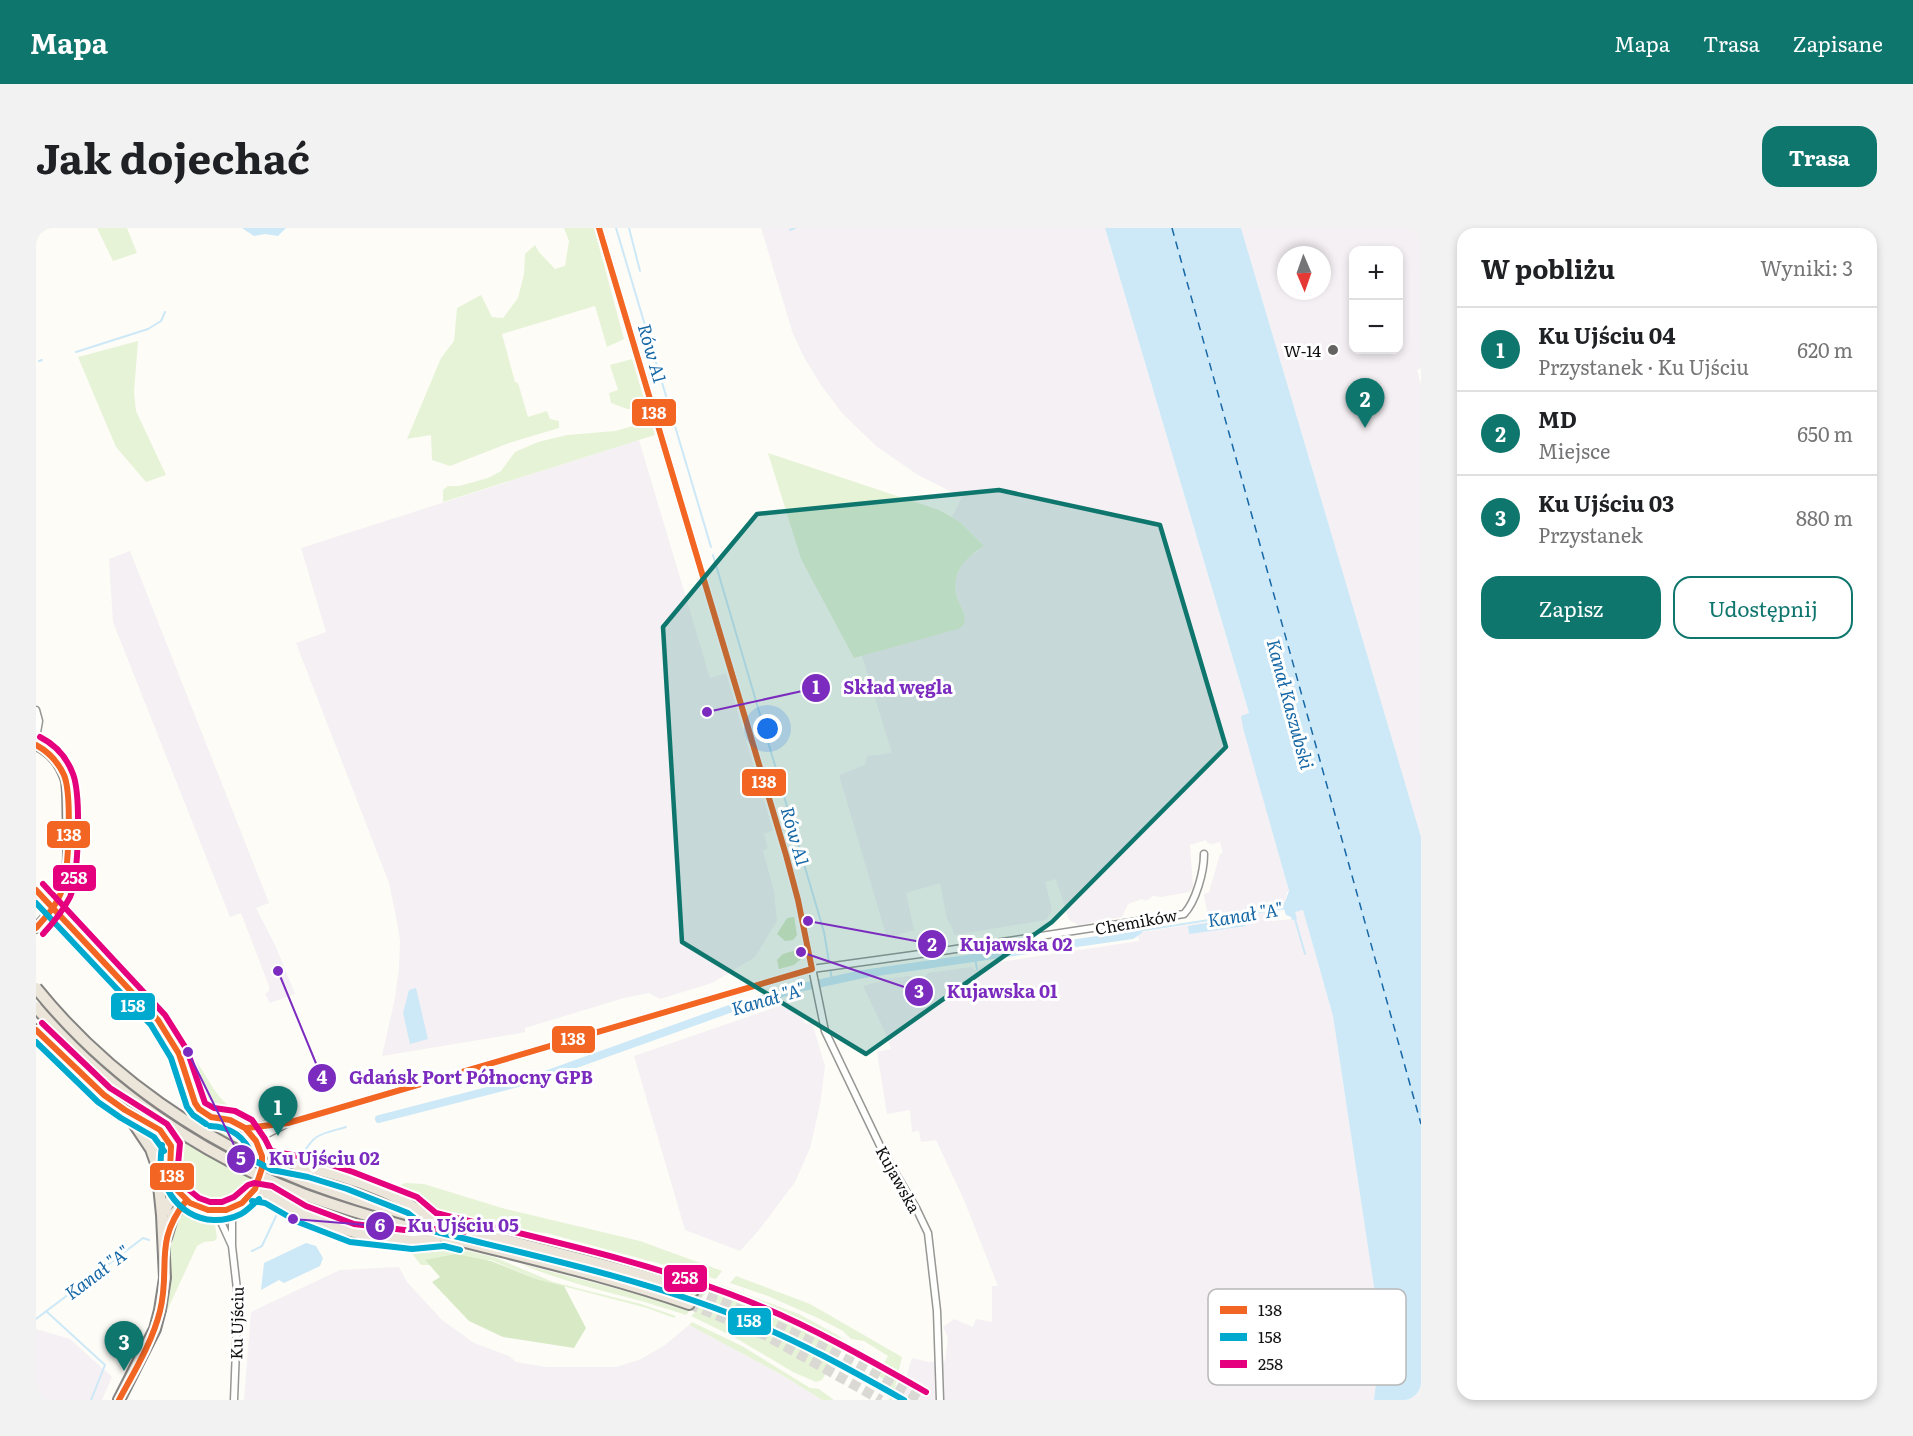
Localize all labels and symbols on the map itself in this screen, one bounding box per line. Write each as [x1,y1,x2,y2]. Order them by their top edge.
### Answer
north arrow [1277,246,1331,300]
water label: Rów A1 [632,320,674,386]
place label: W-14 [1284,338,1321,362]
marker: W-14 [1326,343,1340,357]
pin: 2 [1346,378,1384,428]
line badge: 138 [631,398,677,427]
text: 138 [642,400,667,424]
water label: Kanał Kaszubski [1261,636,1322,773]
callout: Skład węgla [801,670,964,706]
text: 1 [812,673,820,700]
text: Skład węgla [843,673,953,700]
your location [753,714,782,743]
line badge: 138 [741,768,787,797]
text: 138 [752,769,777,793]
water label: Rów A1 [775,803,817,869]
line badge: 138 [46,820,91,849]
text: 138 [57,822,82,846]
line badge: 258 [52,864,97,892]
text: 258 [61,865,88,889]
water label: Kanał "A" [1205,895,1285,933]
street label: Chemików [1093,902,1179,940]
callout: Kujawska 02 [917,926,1084,962]
text: 2 [927,930,937,957]
text: Kujawska 02 [960,930,1073,957]
callout: Kujawska 01 [904,974,1069,1010]
water label: Kanał "A" [728,975,808,1021]
text: 3 [914,977,924,1004]
text: Kujawska 01 [947,977,1058,1004]
line badge: 158 [110,992,156,1021]
text: 158 [121,993,146,1017]
line badge: 138 [551,1025,596,1054]
text: 138 [561,1026,586,1050]
callout: Gdańsk Port Północny GPB [307,1060,605,1096]
text: 4 [317,1063,328,1090]
text: Gdańsk Port Północny GPB [349,1063,593,1090]
pin: 1 [258,1086,298,1136]
callout: Ku Ujściu 02 [226,1141,391,1177]
street label: Kujawska [871,1141,927,1217]
text: 5 [236,1144,246,1171]
text: Ku Ujściu 02 [268,1144,380,1171]
line badge: 138 [149,1162,195,1191]
text: 138 [160,1163,185,1187]
callout: Ku Ujściu 05 [365,1208,530,1244]
text: 6 [375,1211,385,1238]
text: Ku Ujściu 05 [407,1211,519,1238]
water label: Kanał "A" [59,1238,135,1306]
line badge: 258 [663,1264,708,1293]
text: 258 [672,1265,699,1289]
street label: Ku Ujściu [223,1286,249,1360]
legend [1208,1289,1406,1385]
text: 138 [1258,1297,1282,1321]
line badge: 158 [727,1307,772,1336]
text: 158 [737,1308,762,1332]
pin: 3 [104,1322,143,1371]
text: 158 [1258,1324,1282,1348]
text: 258 [1258,1351,1283,1375]

